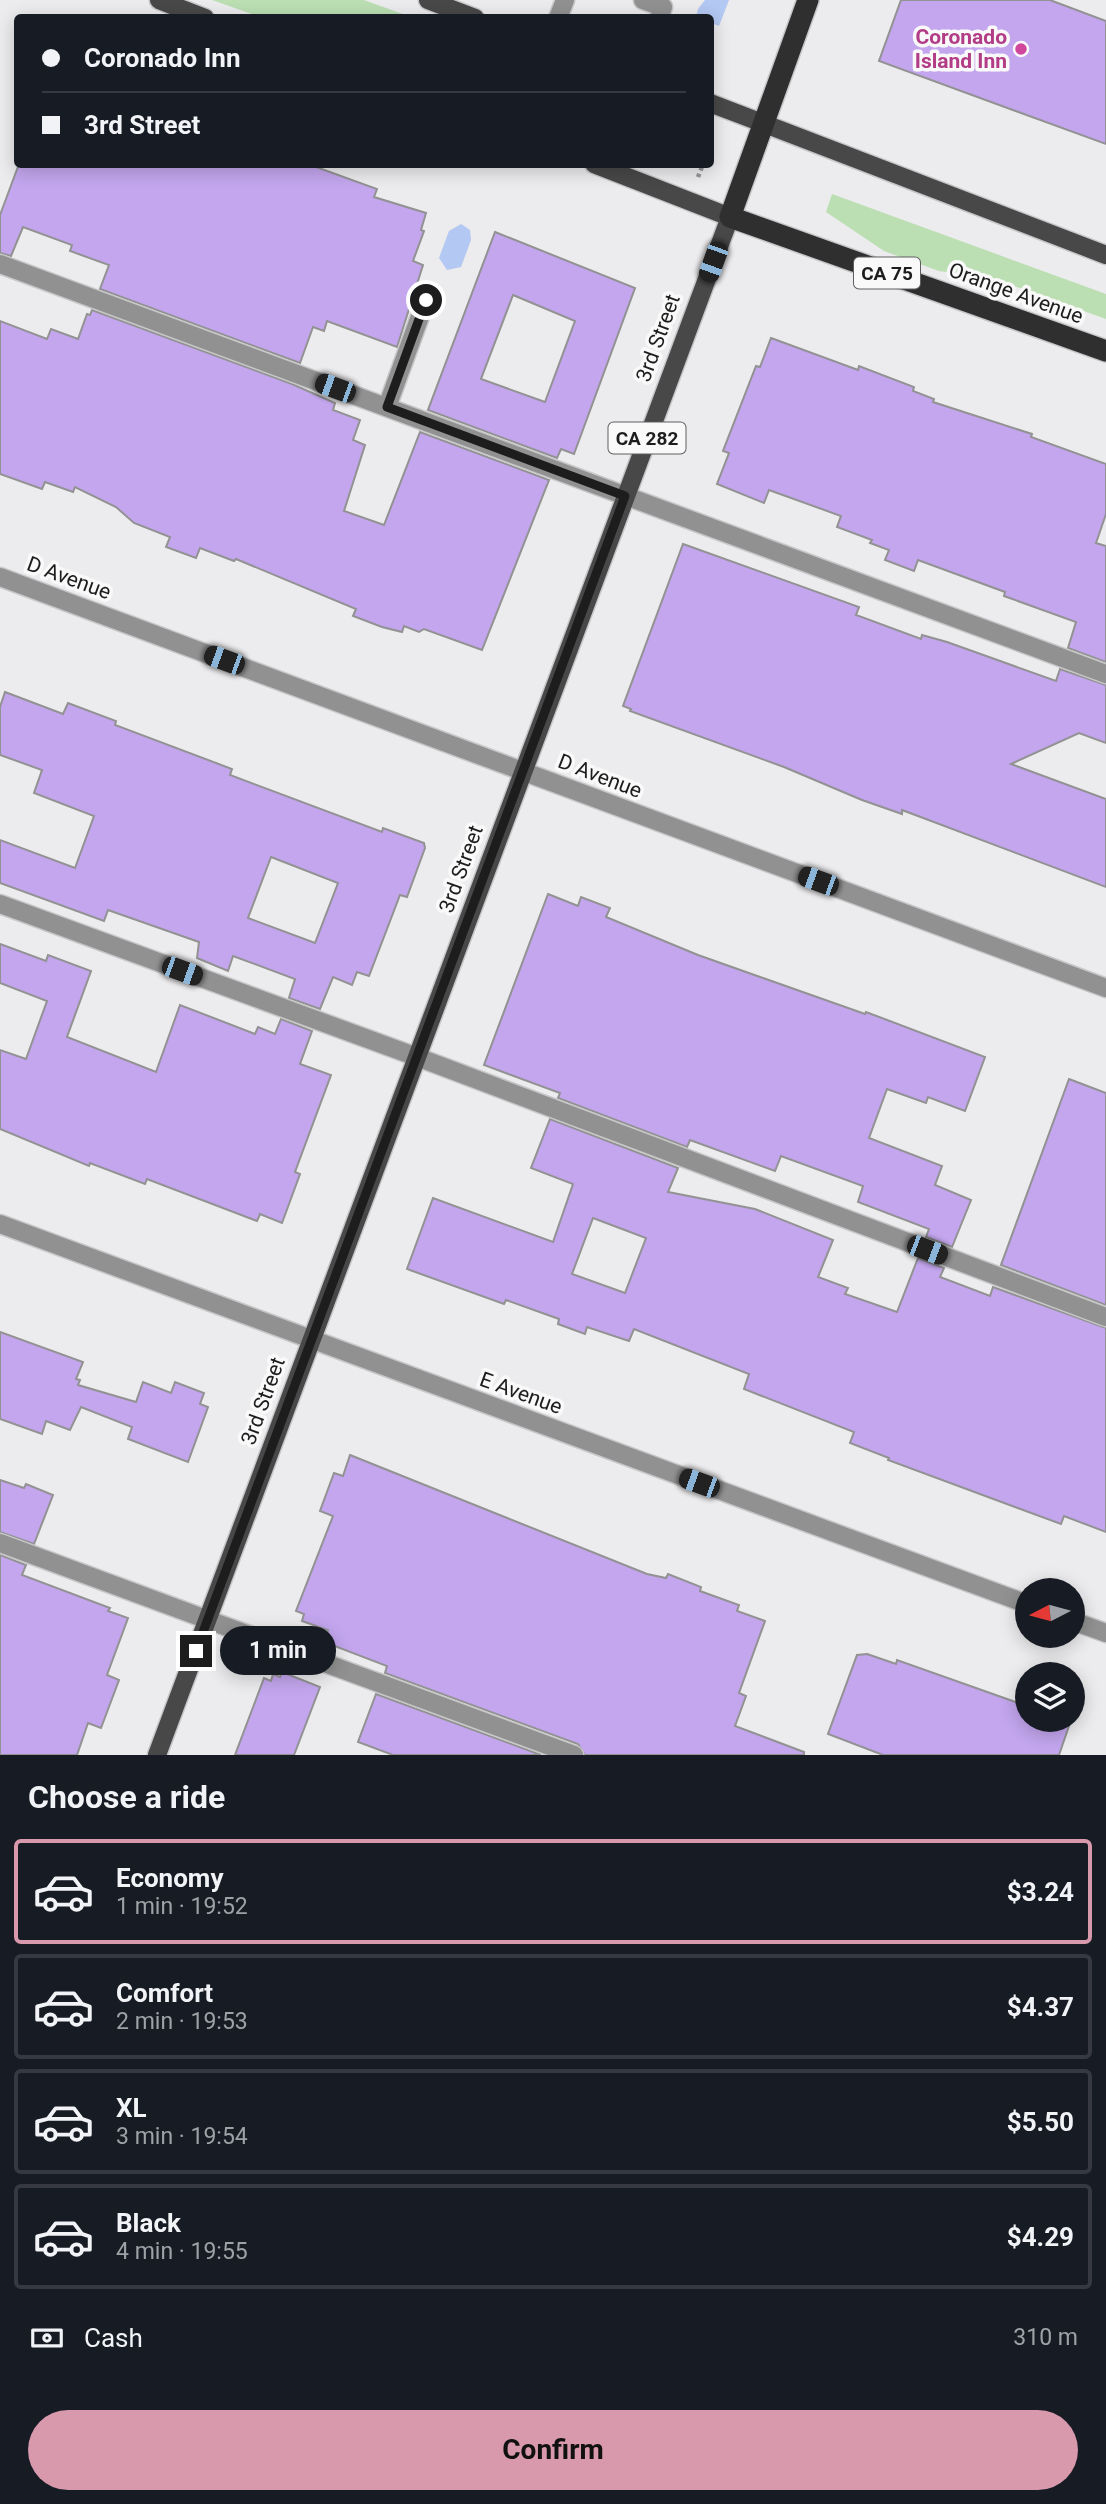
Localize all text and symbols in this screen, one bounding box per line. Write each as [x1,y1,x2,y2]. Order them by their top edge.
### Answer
place label: Coronado Island Inn [915,25,1007,73]
marker: Coronado Island Inn [1013,41,1029,57]
text: Coronado Inn [84,43,241,73]
text: 3rd Street [84,110,200,140]
car [696,239,731,285]
road number: CA 75 [854,258,920,288]
street label: Orange Avenue [946,258,1086,328]
route start [410,284,442,316]
street label: 3rd Street [631,291,685,385]
car [312,371,359,405]
road number: CA 282 [608,422,686,453]
street label: D Avenue [24,552,114,604]
car [201,643,248,677]
street label: D Avenue [555,749,645,803]
street label: 3rd Street [434,822,488,916]
car [795,864,842,898]
car [159,954,206,988]
car [904,1233,951,1267]
street label: 3rd Street [236,1354,290,1448]
street label: E Avenue [477,1367,565,1419]
car [676,1466,723,1500]
north arrow [1015,1578,1085,1648]
map controls [1015,1578,1085,1732]
callout: 1 min [220,1626,336,1676]
route end [180,1635,212,1667]
text: 1 min [249,1637,307,1664]
button: layers [1015,1662,1085,1732]
text: Choose a ride [28,1778,225,1816]
icon: car [32,1860,95,1923]
text: Economy [116,1863,223,1893]
text: $3.24 [1007,1877,1074,1907]
text: 1 min · 19:52 [116,1893,248,1920]
icon: car [32,1975,95,2038]
text: Comfort [116,1978,213,2008]
text: $4.37 [1007,1992,1074,2022]
text: 2 min · 19:53 [116,2008,248,2035]
icon: car [32,2090,95,2153]
text: XL [116,2093,147,2123]
text: $5.50 [1007,2107,1074,2137]
text: 3 min · 19:54 [116,2123,248,2150]
icon: car [32,2205,95,2268]
text: Black [116,2208,181,2238]
text: $4.29 [1007,2222,1074,2252]
text: 4 min · 19:55 [116,2238,248,2265]
icon: cash [28,2319,66,2357]
text: Cash [84,2323,143,2353]
text: 310 m [1013,2324,1078,2351]
button: Confirm [28,2410,1078,2490]

